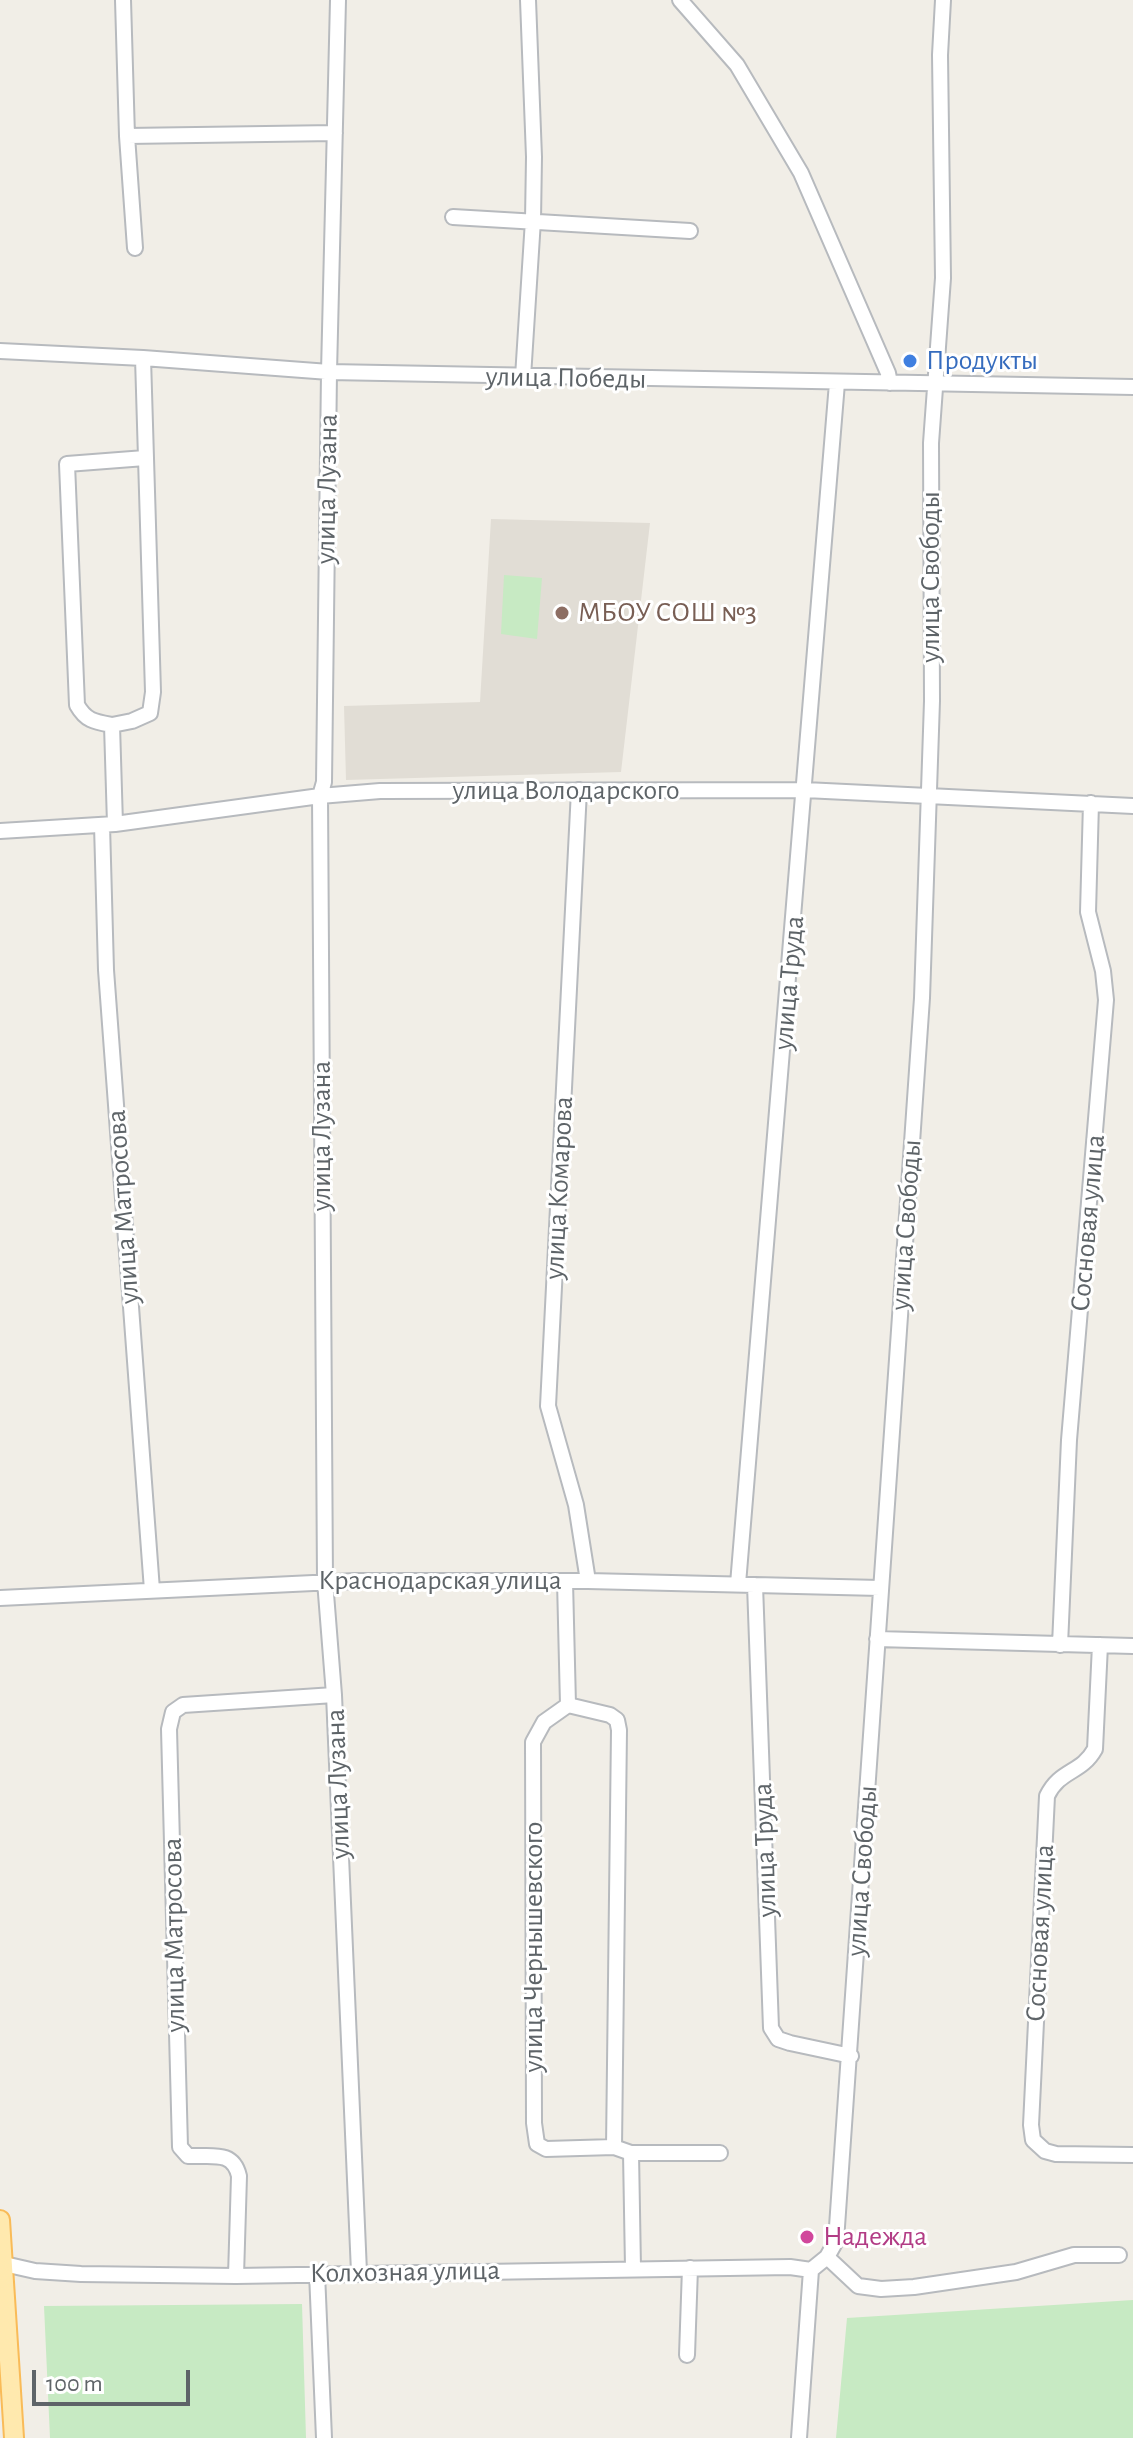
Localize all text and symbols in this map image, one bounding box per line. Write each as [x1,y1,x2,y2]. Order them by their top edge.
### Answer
place label: Продукты [926,344,1038,378]
marker: Продукты [901,352,919,370]
street label: улица Победы [485,360,647,396]
street label: улица Лузана [309,413,345,565]
street label: улица Свободы [914,491,948,663]
place label: МБОУ СОШ №3 [578,596,757,630]
marker: МБОУ СОШ №3 [553,604,571,622]
street label: улица Володарского [453,774,679,808]
street label: улица Труда [766,914,812,1052]
street label: улица Лузана [305,1061,339,1211]
street label: улица Комарова [537,1095,581,1281]
street label: улица Матросова [99,1109,147,1305]
street label: Сосновая улица [1064,1133,1112,1313]
street label: улица Свободы [883,1138,929,1312]
street label: Краснодарская улица [318,1564,562,1598]
street label: улица Лузана [319,1708,357,1860]
street label: улица Труда [746,1782,784,1918]
street label: улица Свободы [839,1784,885,1958]
street label: улица Чернышевского [517,1822,551,2072]
street label: улица Матросова [156,1837,192,2033]
street label: Сосновая улица [1019,1843,1061,2023]
place label: Надежда [823,2220,927,2254]
marker: Надежда [798,2228,816,2246]
street label: Колхозная улица [310,2254,500,2290]
scale bar [36,2354,194,2404]
text: 100 m [46,2372,103,2396]

